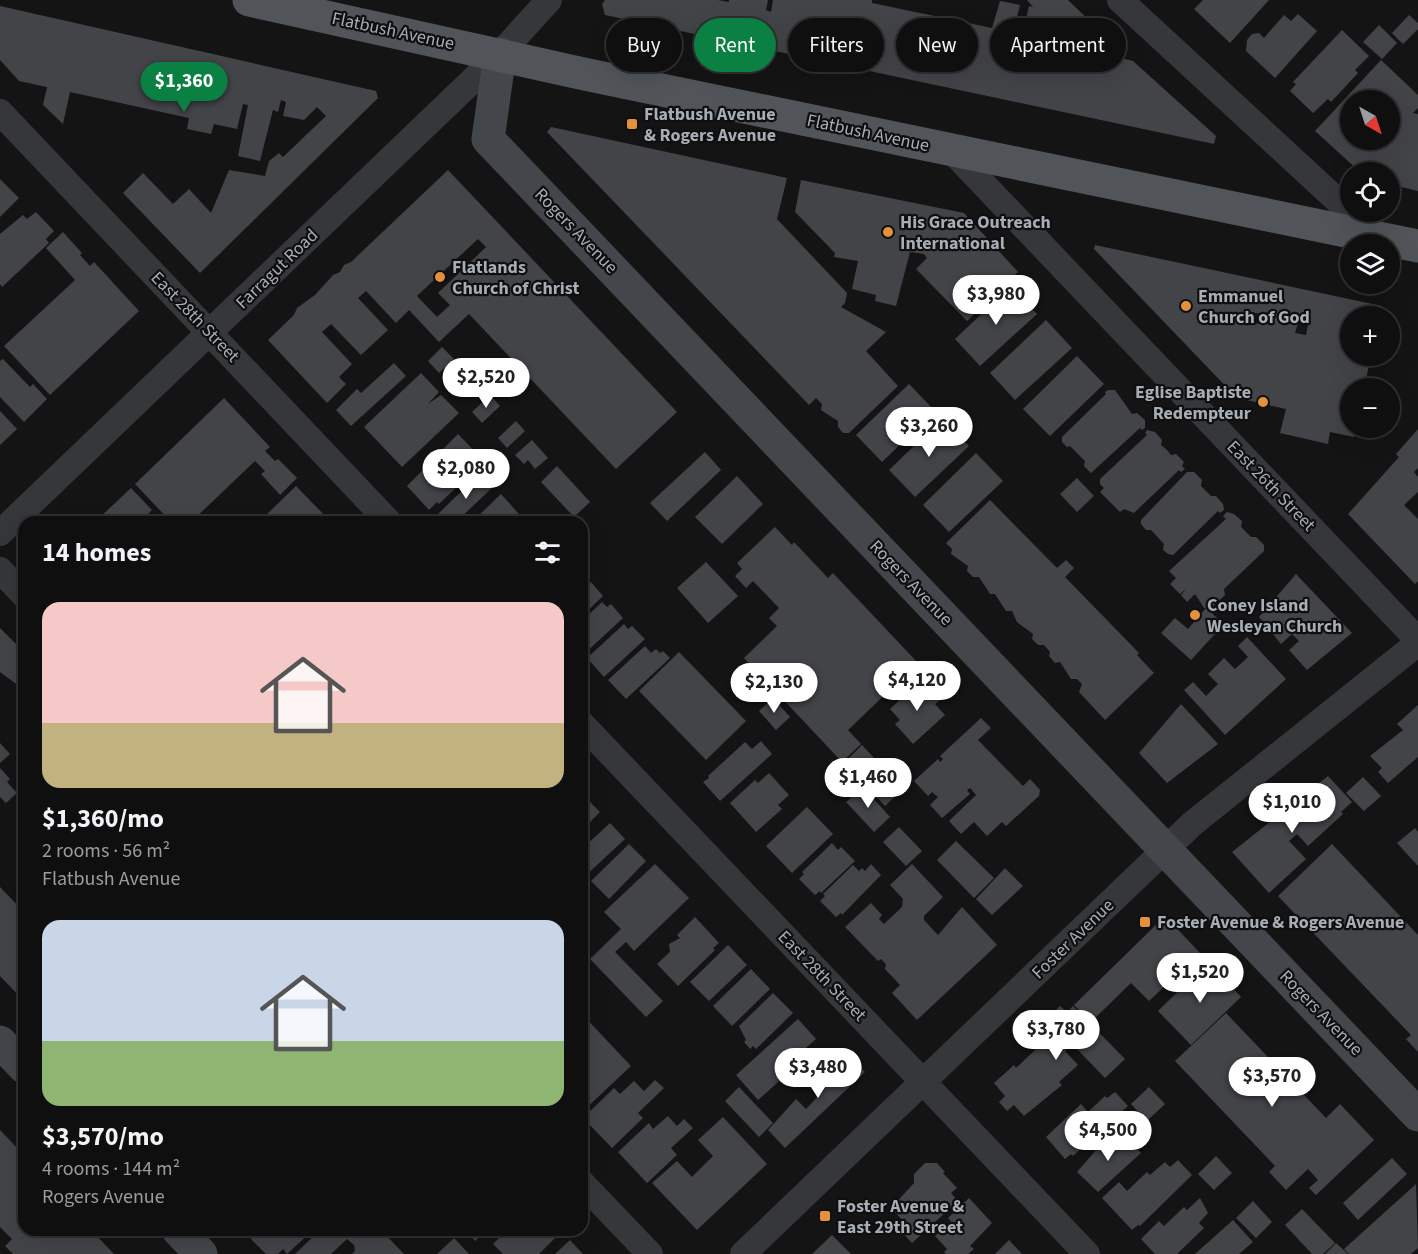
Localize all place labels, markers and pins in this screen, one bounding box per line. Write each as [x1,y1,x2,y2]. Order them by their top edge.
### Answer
pin: $1,360 [135,62,233,113]
place label: Flatbush Avenue & Rogers Avenue [644,102,776,148]
marker: Flatbush Avenue & Rogers Avenue [625,117,639,131]
place label: His Grace Outreach International [900,210,1051,256]
marker: His Grace Outreach International [881,225,895,239]
place label: Flatlands Church of Christ [452,255,579,301]
marker: Flatlands Church of Christ [433,270,447,284]
pin: $3,980 [947,275,1045,326]
place label: Emmanuel Church of God [1198,284,1310,330]
marker: Emmanuel Church of God [1179,299,1193,313]
pin: $2,520 [437,358,535,409]
place label: Eglise Baptiste Redempteur [1135,380,1252,426]
marker: Eglise Baptiste Redempteur [1256,395,1270,409]
pin: $3,260 [880,407,978,458]
pin: $2,080 [417,449,515,500]
place label: Coney Island Wesleyan Church [1207,593,1342,639]
marker: Coney Island Wesleyan Church [1188,608,1202,622]
pin: $4,120 [868,661,966,712]
pin: $2,130 [725,663,823,714]
pin: $1,460 [819,758,917,809]
pin: $1,010 [1243,783,1341,834]
place label: Foster Avenue & Rogers Avenue [1157,910,1404,935]
marker: Foster Avenue & Rogers Avenue [1138,915,1152,929]
pin: $1,520 [1151,953,1249,1004]
pin: $3,780 [1007,1010,1105,1061]
pin: $3,480 [769,1048,867,1099]
pin: $3,570 [1223,1057,1321,1108]
pin: $4,500 [1059,1111,1157,1162]
place label: Foster Avenue & East 29th Street [837,1194,964,1240]
marker: Foster Avenue & East 29th Street [818,1209,832,1223]

